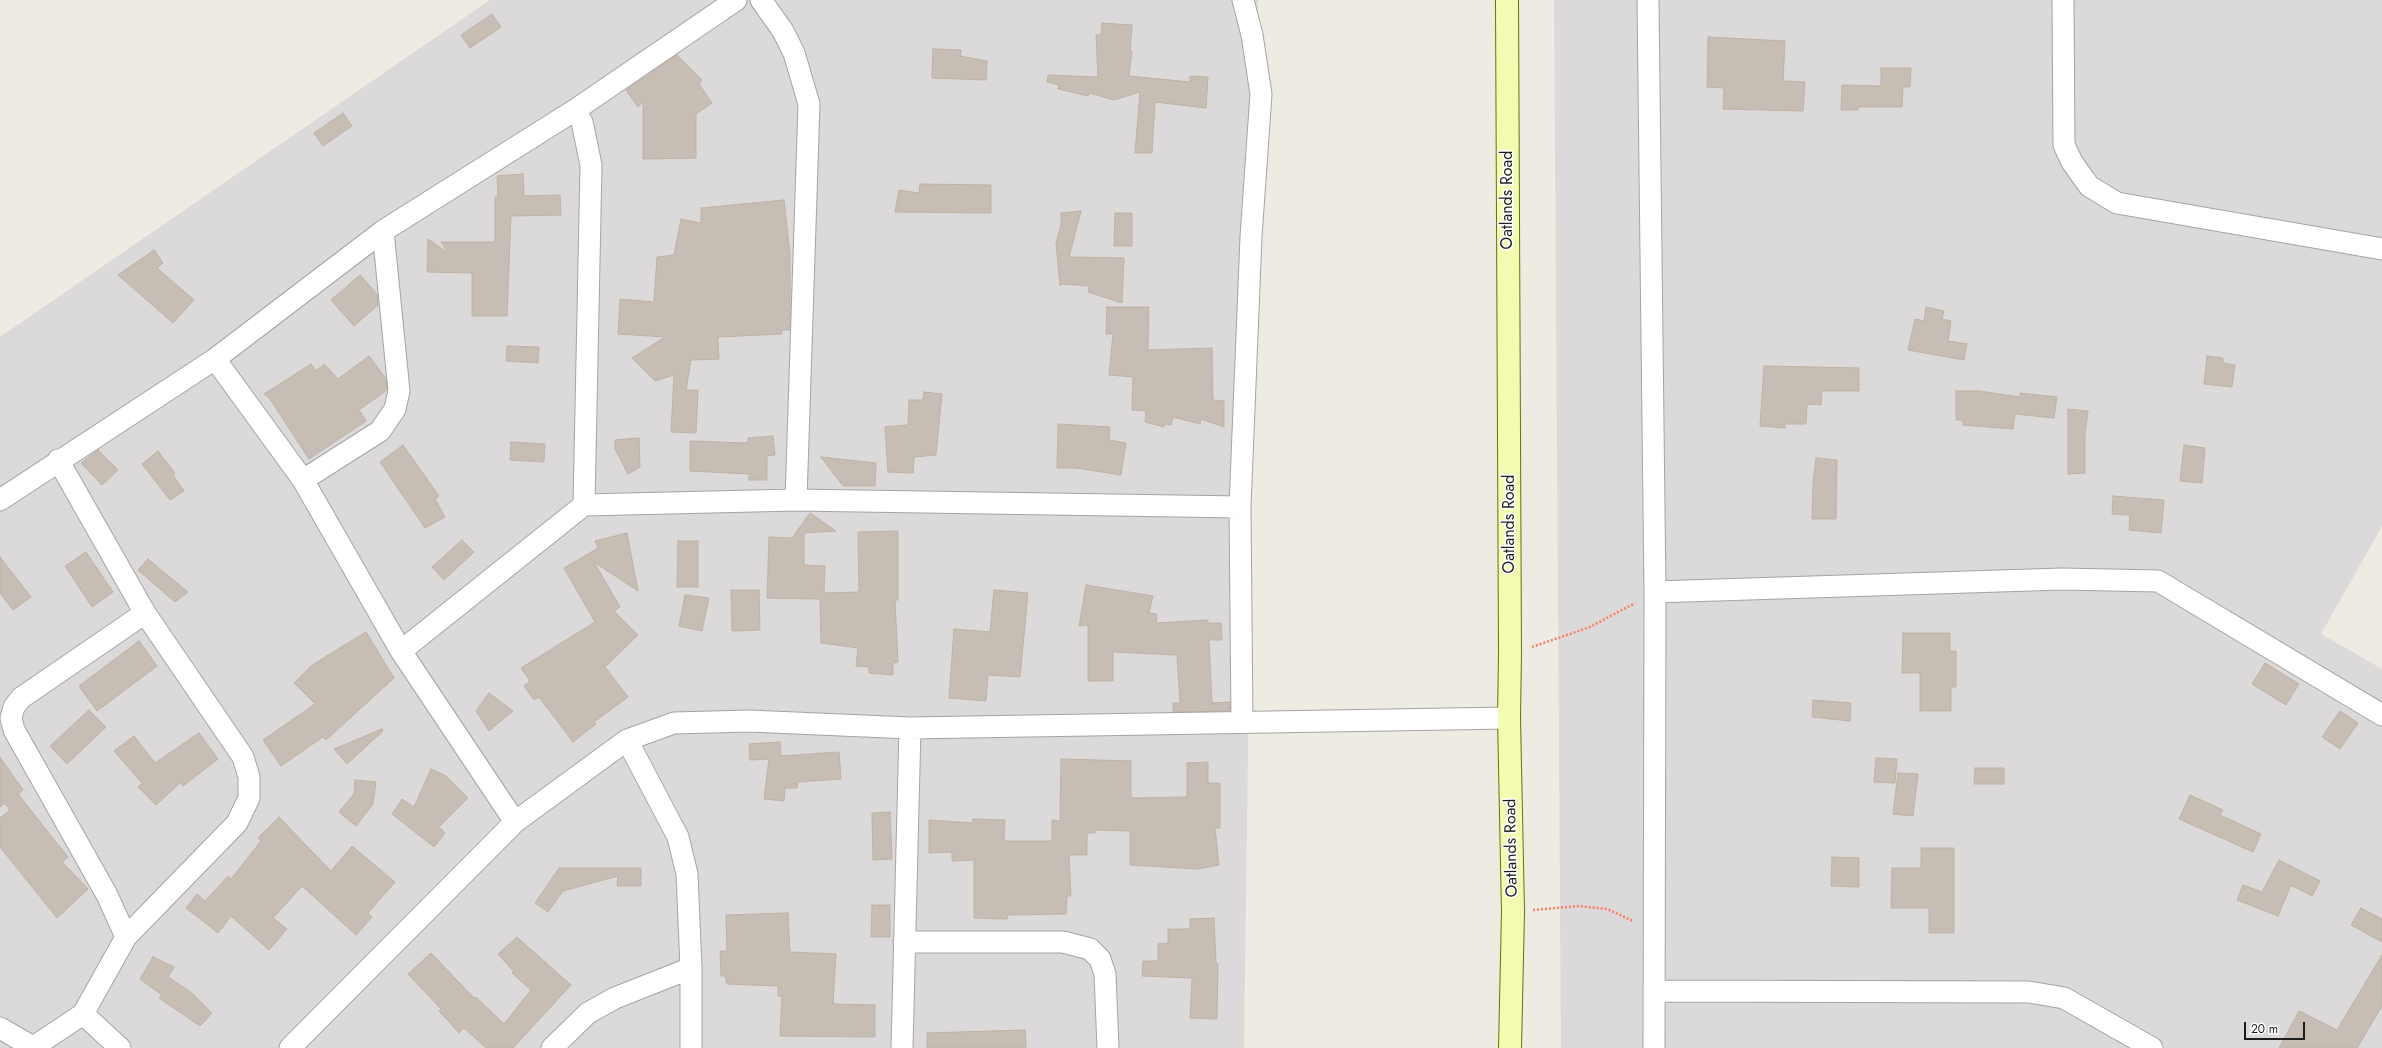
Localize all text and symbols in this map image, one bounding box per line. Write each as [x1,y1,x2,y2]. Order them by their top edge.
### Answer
street label: Oatlands Road [1498,151,1518,249]
street label: Oatlands Road [1500,475,1520,573]
street label: Oatlands Road [1502,798,1522,898]
scale bar [2246,1014,2307,1040]
text: 20 m [2251,1020,2278,1038]

